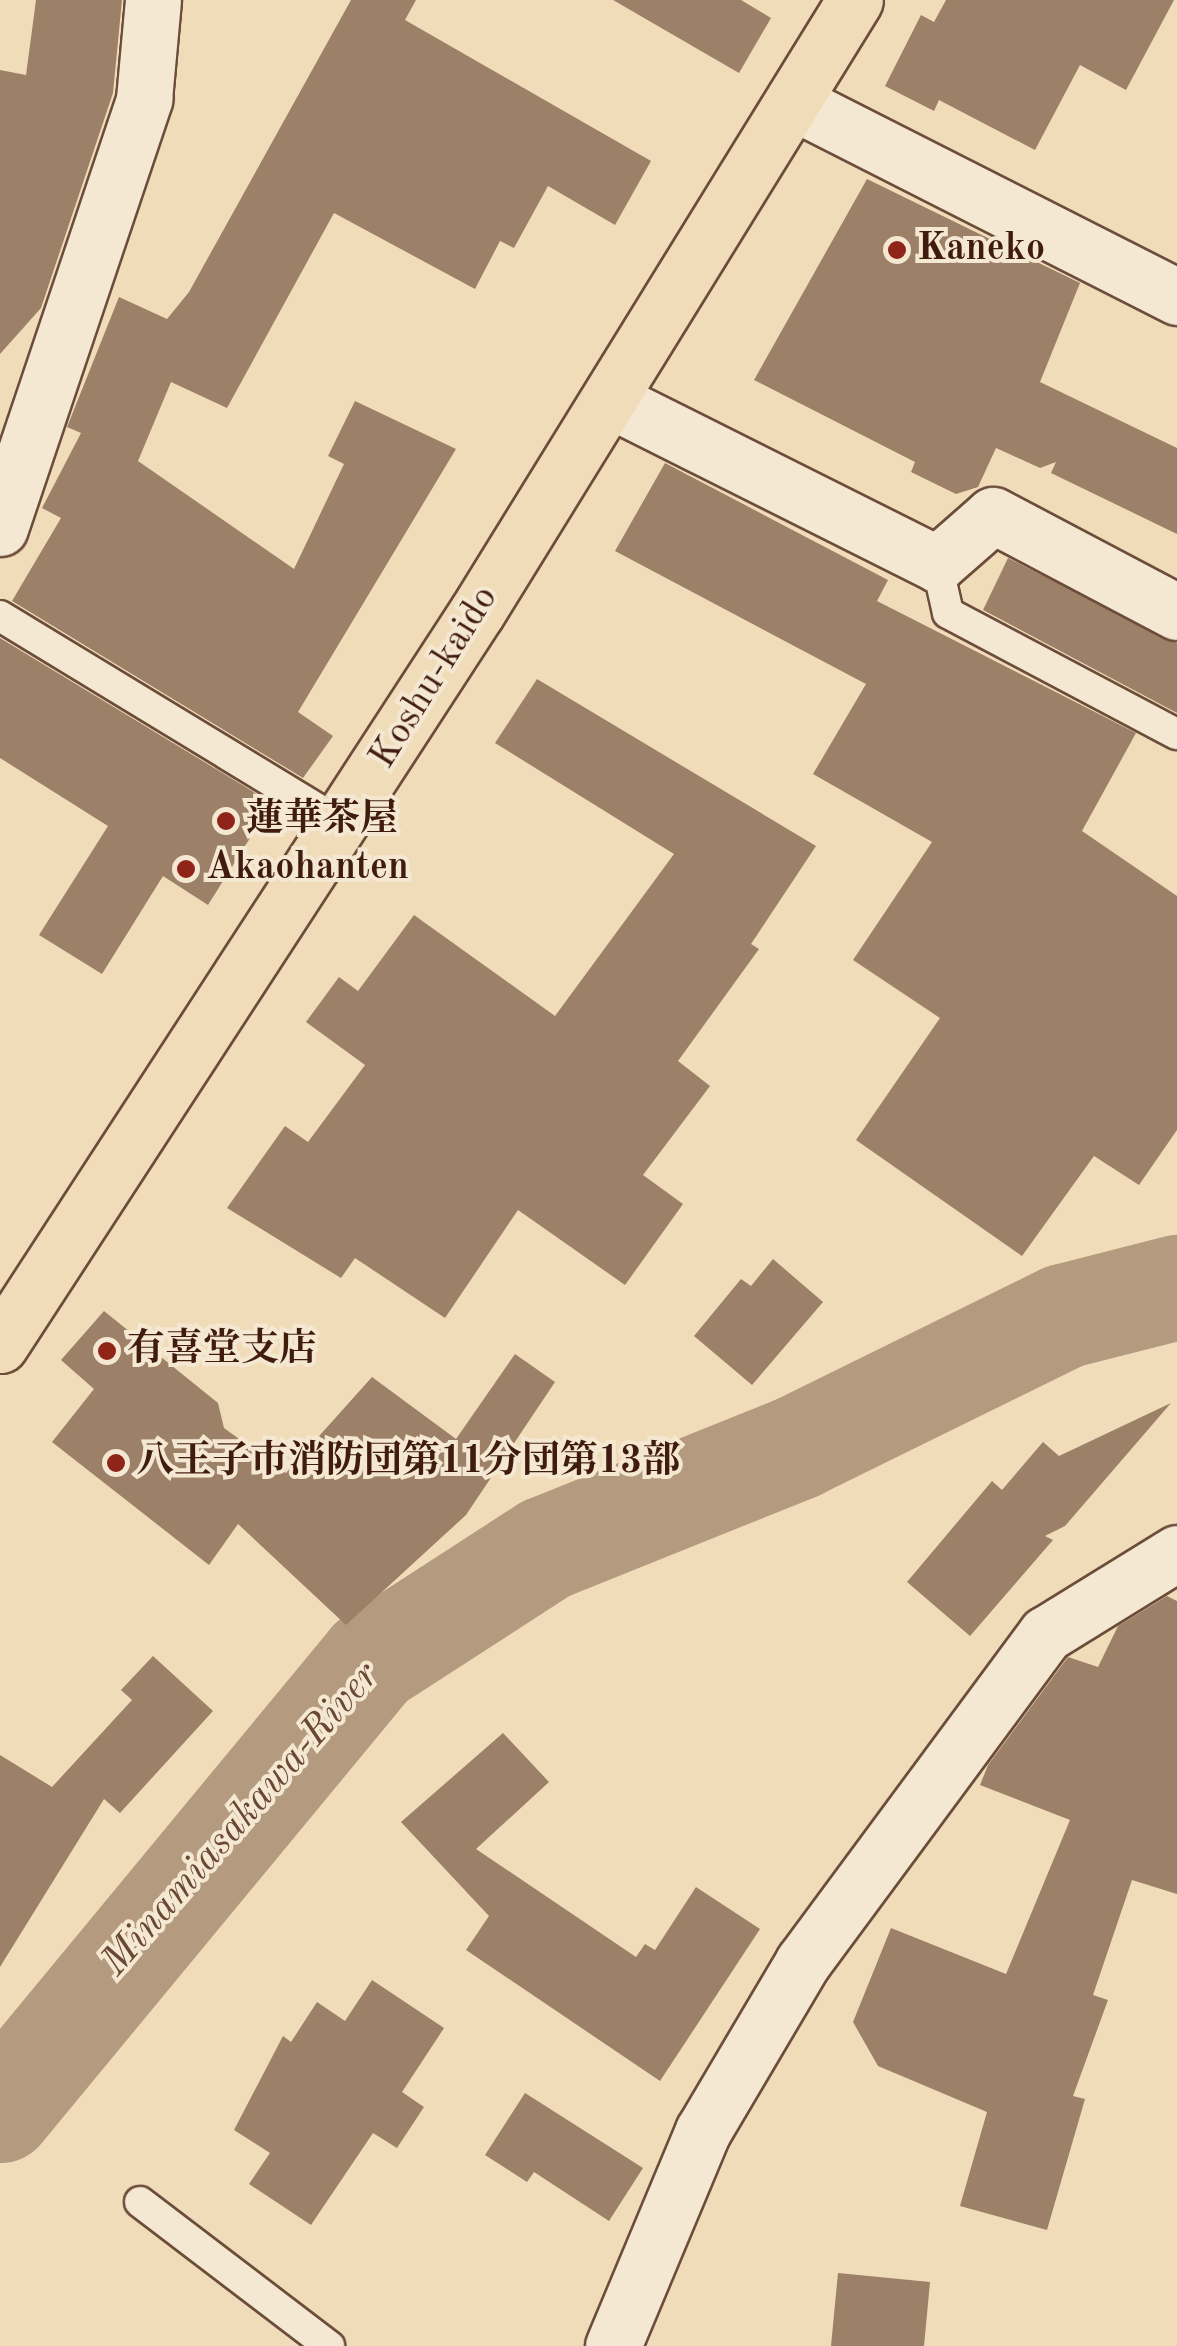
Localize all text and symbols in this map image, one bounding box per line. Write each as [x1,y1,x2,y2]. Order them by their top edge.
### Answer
place label: Kaneko [917,227,1045,273]
marker: Kaneko [886,239,908,261]
street label: Koshu-kaido [361,578,509,778]
place label: 蓮華茶屋 [246,798,398,844]
marker: 蓮華茶屋 [215,810,237,832]
place label: Akaohanten [206,846,409,892]
marker: Akaohanten [175,858,197,880]
place label: 有喜堂支店 [127,1328,317,1374]
marker: 有喜堂支店 [96,1340,118,1362]
place label: 八王子市消防団第11分団第13部 [136,1440,680,1486]
marker: 八王子市消防団第11分団第13部 [105,1452,127,1474]
water label: Minamiasakawa-River [92,1654,390,1986]

